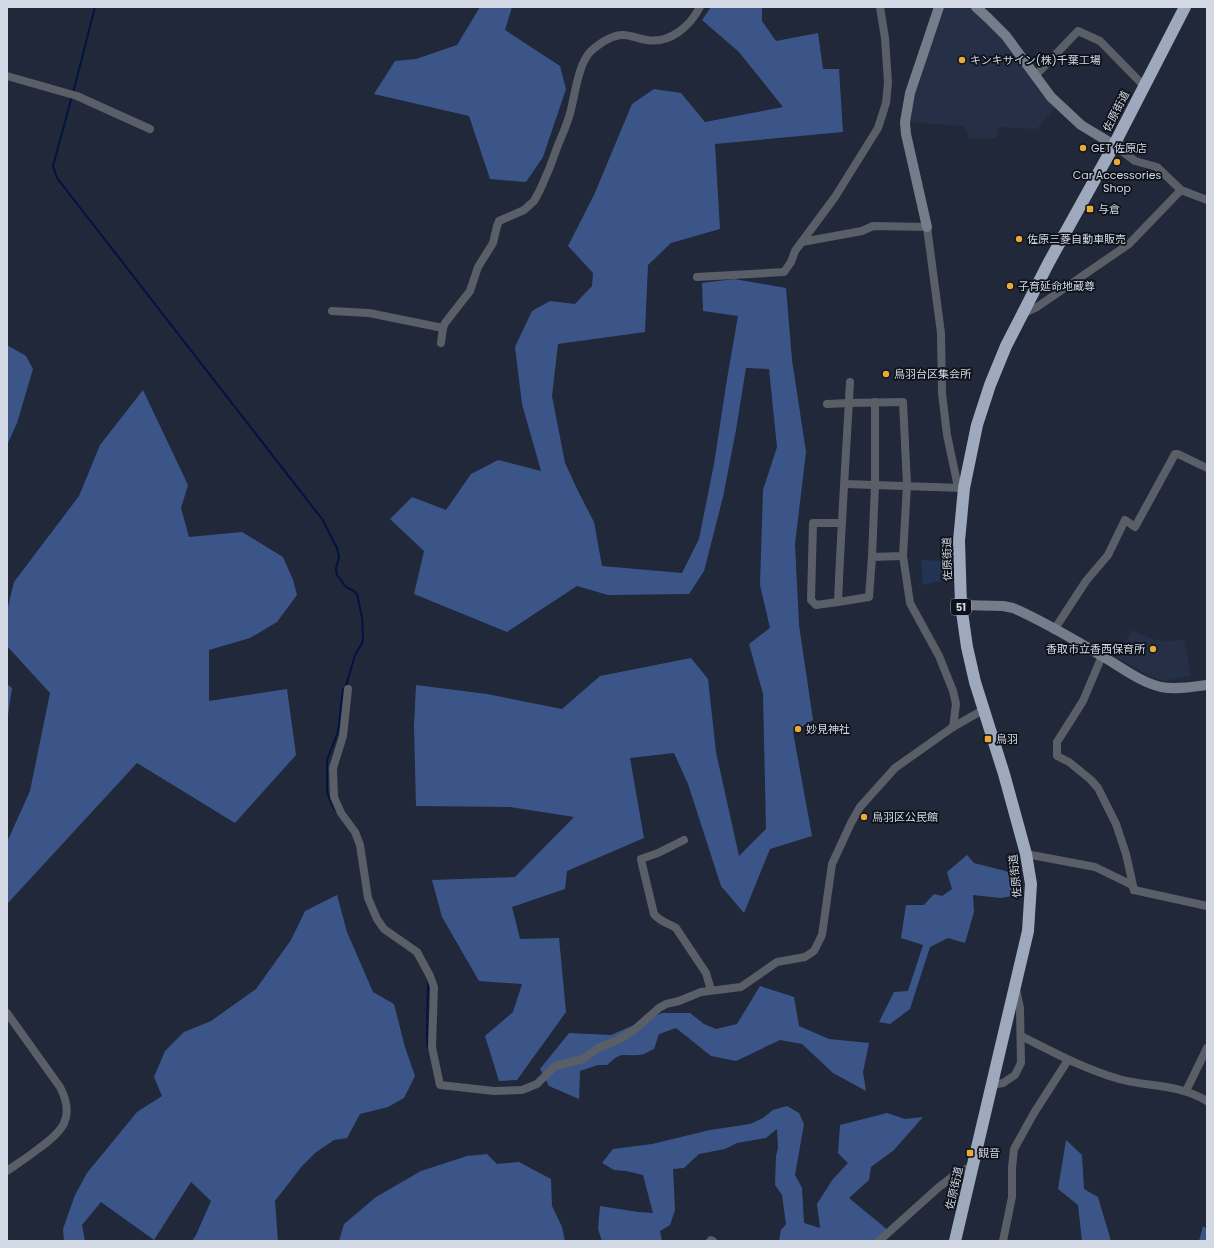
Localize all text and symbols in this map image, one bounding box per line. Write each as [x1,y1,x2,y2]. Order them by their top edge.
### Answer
place label: キンキサイン(株)千葉工場 [970,52,1101,68]
marker: キンキサイン(株)千葉工場 [957,55,967,65]
street label: 佐原街道 [1099,88,1133,134]
place label: GET 佐原店 [1091,140,1147,156]
marker: GET 佐原店 [1078,143,1088,153]
marker: Car Accessories Shop [1112,157,1122,167]
place label: Car Accessories Shop [1073,167,1161,196]
place label: 与倉 [1098,201,1120,217]
marker: 与倉 [1085,204,1095,214]
place label: 佐原三菱自動車販売 [1027,231,1126,247]
marker: 佐原三菱自動車販売 [1014,234,1024,244]
place label: 子育延命地蔵尊 [1018,278,1095,294]
marker: 子育延命地蔵尊 [1005,281,1015,291]
place label: 鳥羽台区集会所 [894,366,972,382]
marker: 鳥羽台区集会所 [881,369,891,379]
street label: 佐原街道 [939,537,955,581]
road number: 51 [951,599,971,615]
place label: 香取市立香西保育所 [1046,641,1146,657]
marker: 香取市立香西保育所 [1148,644,1158,654]
place label: 妙見神社 [806,721,850,737]
marker: 妙見神社 [793,724,803,734]
place label: 鳥羽 [996,731,1018,747]
marker: 鳥羽 [983,734,993,744]
place label: 鳥羽区公民館 [872,809,938,825]
marker: 鳥羽区公民館 [859,812,869,822]
street label: 佐原街道 [1005,853,1025,899]
place label: 観音 [978,1145,1000,1161]
marker: 観音 [965,1148,975,1158]
street label: 佐原街道 [941,1165,967,1211]

